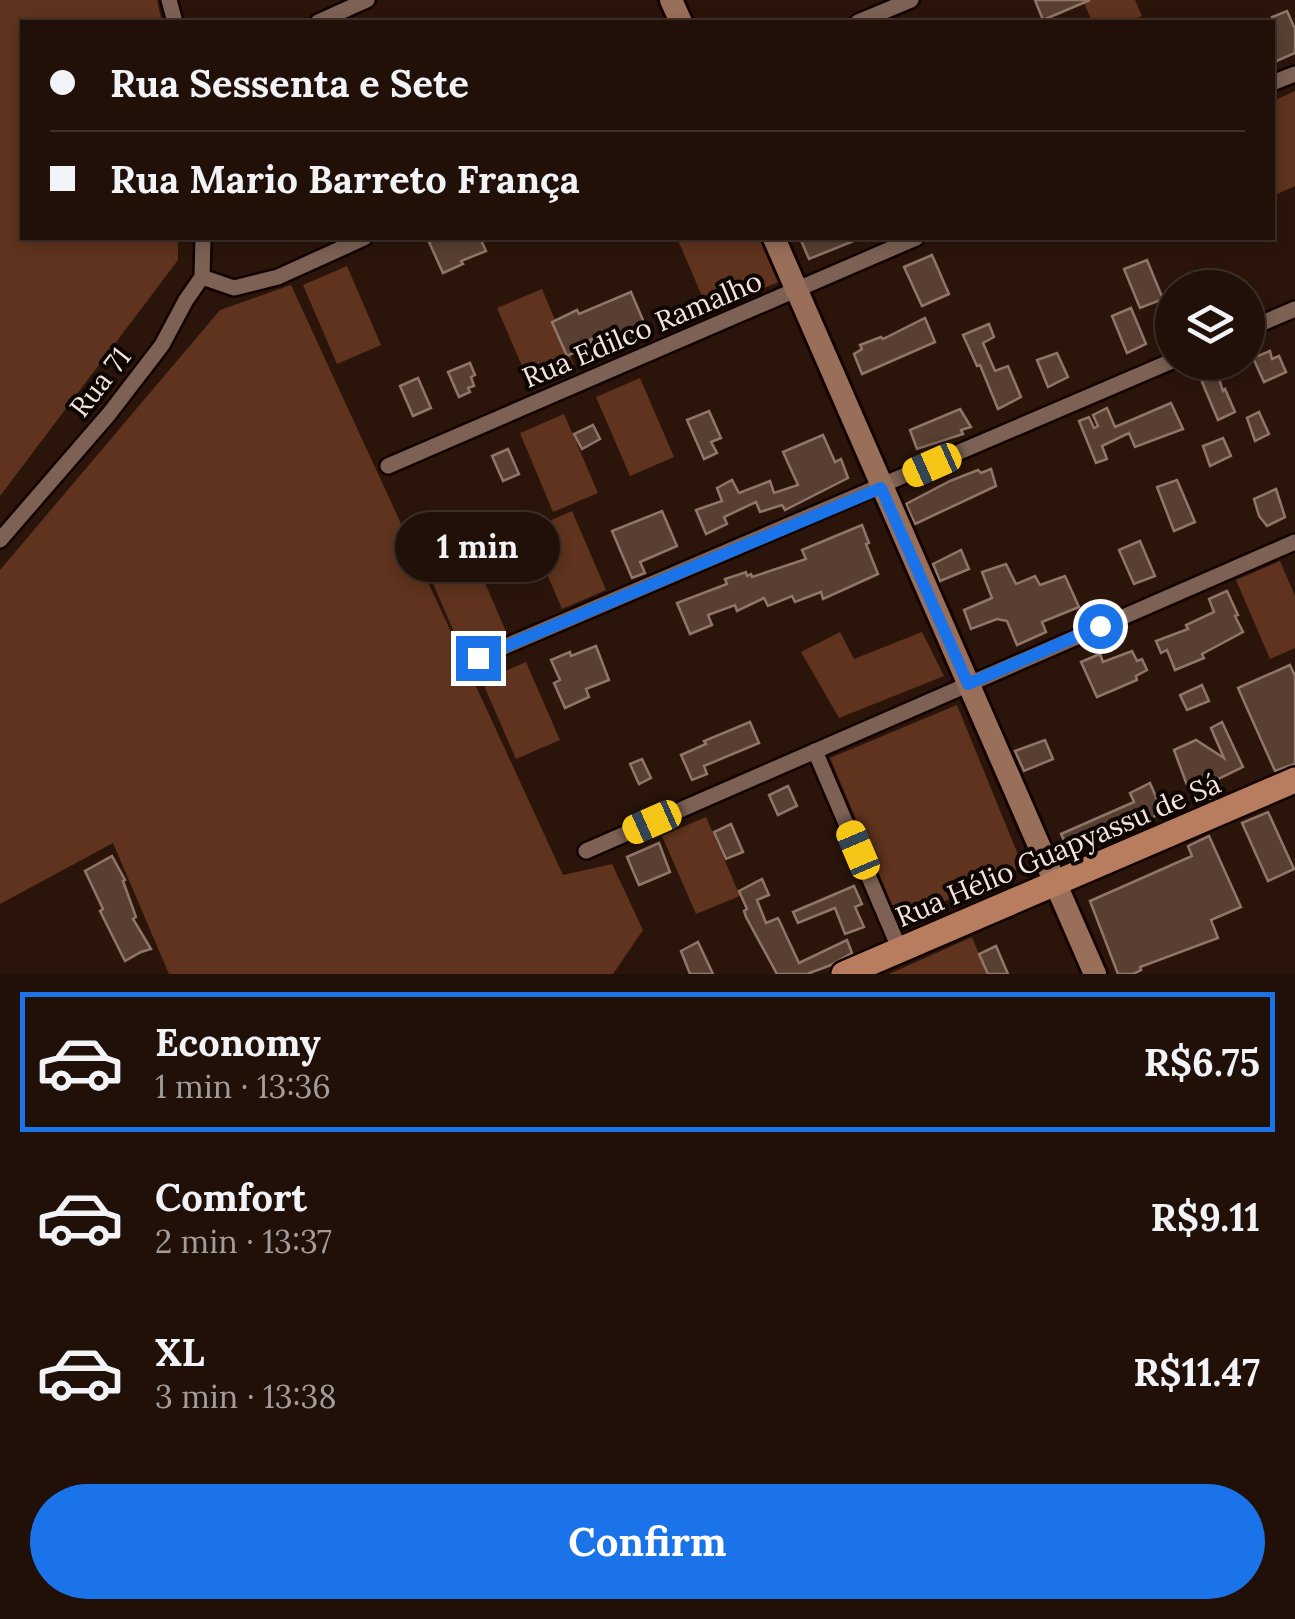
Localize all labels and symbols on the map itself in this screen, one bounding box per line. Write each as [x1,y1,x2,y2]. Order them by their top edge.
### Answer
street label: Rua Edilco Ramalho [517,262,767,396]
street label: Rua 71 [61,340,139,424]
car [898,439,966,491]
callout: 1 min [396,513,560,583]
route start [1078,604,1123,649]
route end [456,636,501,681]
street label: Rua Hélio Guapyassu de Sá [890,765,1226,935]
car [618,796,686,848]
car [832,817,884,883]

